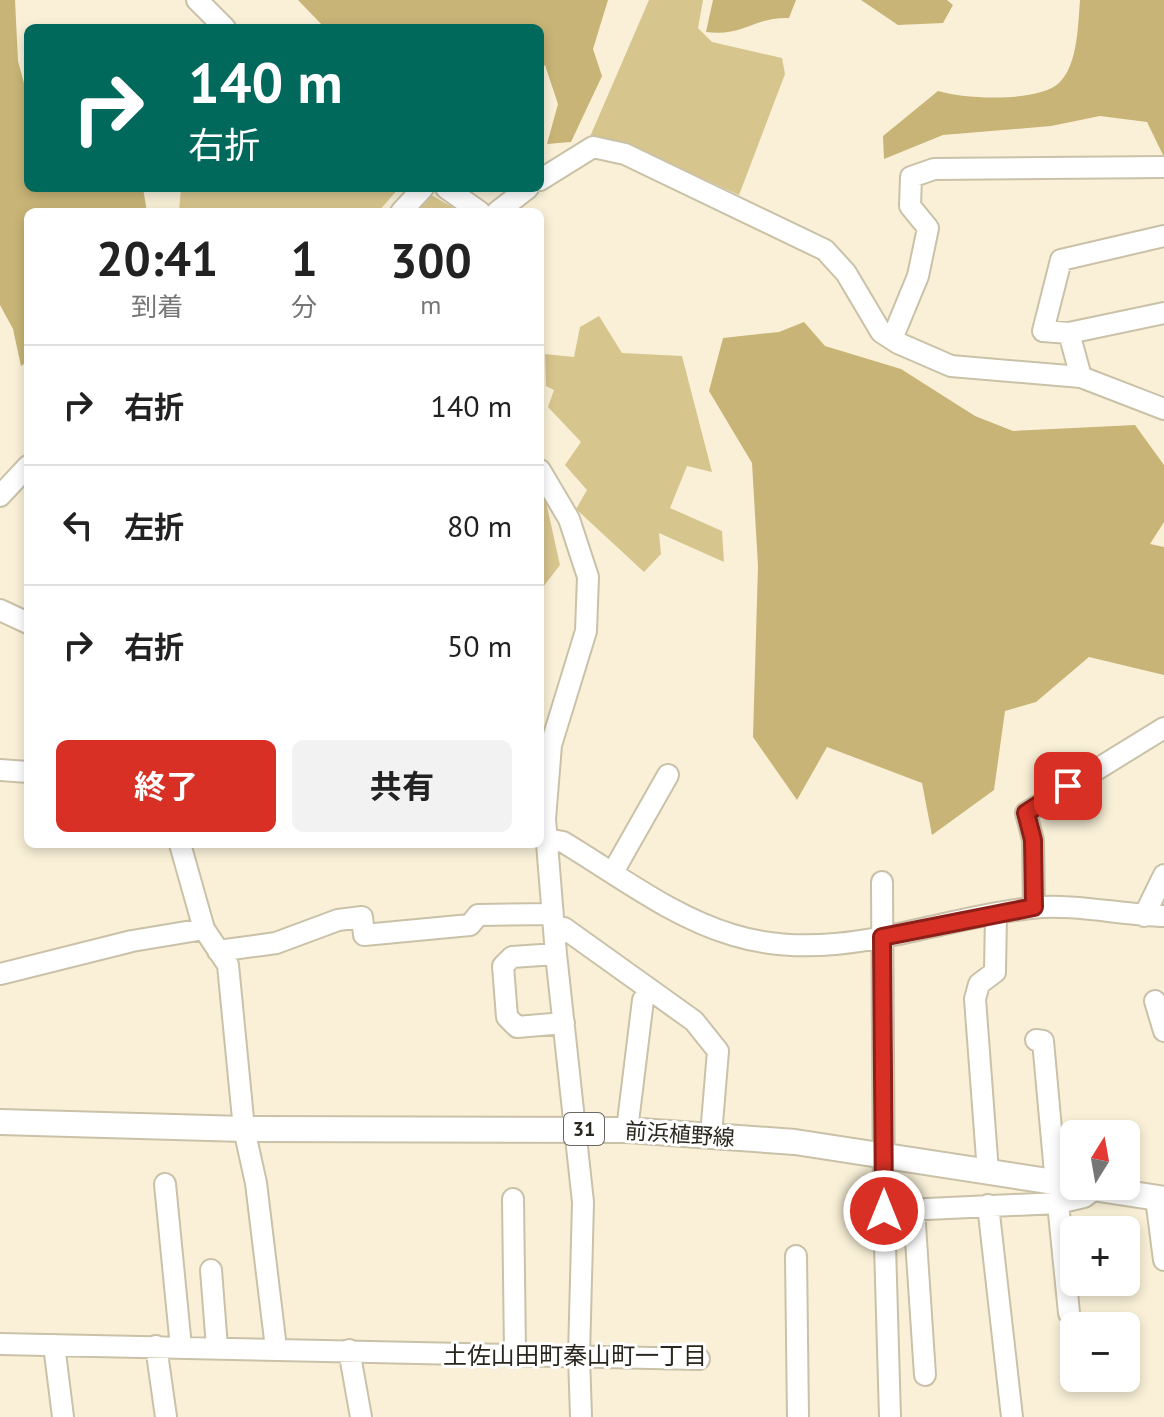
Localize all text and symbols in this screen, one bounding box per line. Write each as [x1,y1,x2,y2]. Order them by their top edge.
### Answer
text: 140 m [188,46,343,118]
icon: right [56,56,160,160]
text: 右折 [188,121,260,168]
text: 20:41 [96,227,218,289]
text: 1 [290,227,318,289]
text: 300 [390,229,472,291]
text: m [420,288,441,321]
text: 到着 [131,290,183,323]
text: 分 [291,290,317,323]
icon: right [56,383,100,427]
text: 140 m [431,386,512,425]
text: 右折 [124,387,184,426]
icon: left [56,503,100,547]
text: 80 m [447,506,512,545]
text: 左折 [124,507,184,546]
icon: right [56,623,100,667]
text: 50 m [447,626,512,665]
text: 右折 [124,627,184,666]
button: 終了 [56,740,276,832]
button: 共有 [292,740,512,832]
pin [1034,752,1102,820]
icon: arrive [1046,764,1090,808]
road number: 31 [564,1113,604,1145]
street label: 前浜植野線 [624,1116,736,1152]
north arrow [1060,1120,1140,1200]
map controls [1060,1120,1140,1392]
position arrow [842,1169,926,1253]
button: + [1060,1216,1140,1296]
button: − [1060,1312,1140,1392]
district label: 土佐山田町秦山町一丁目 [443,1340,707,1371]

